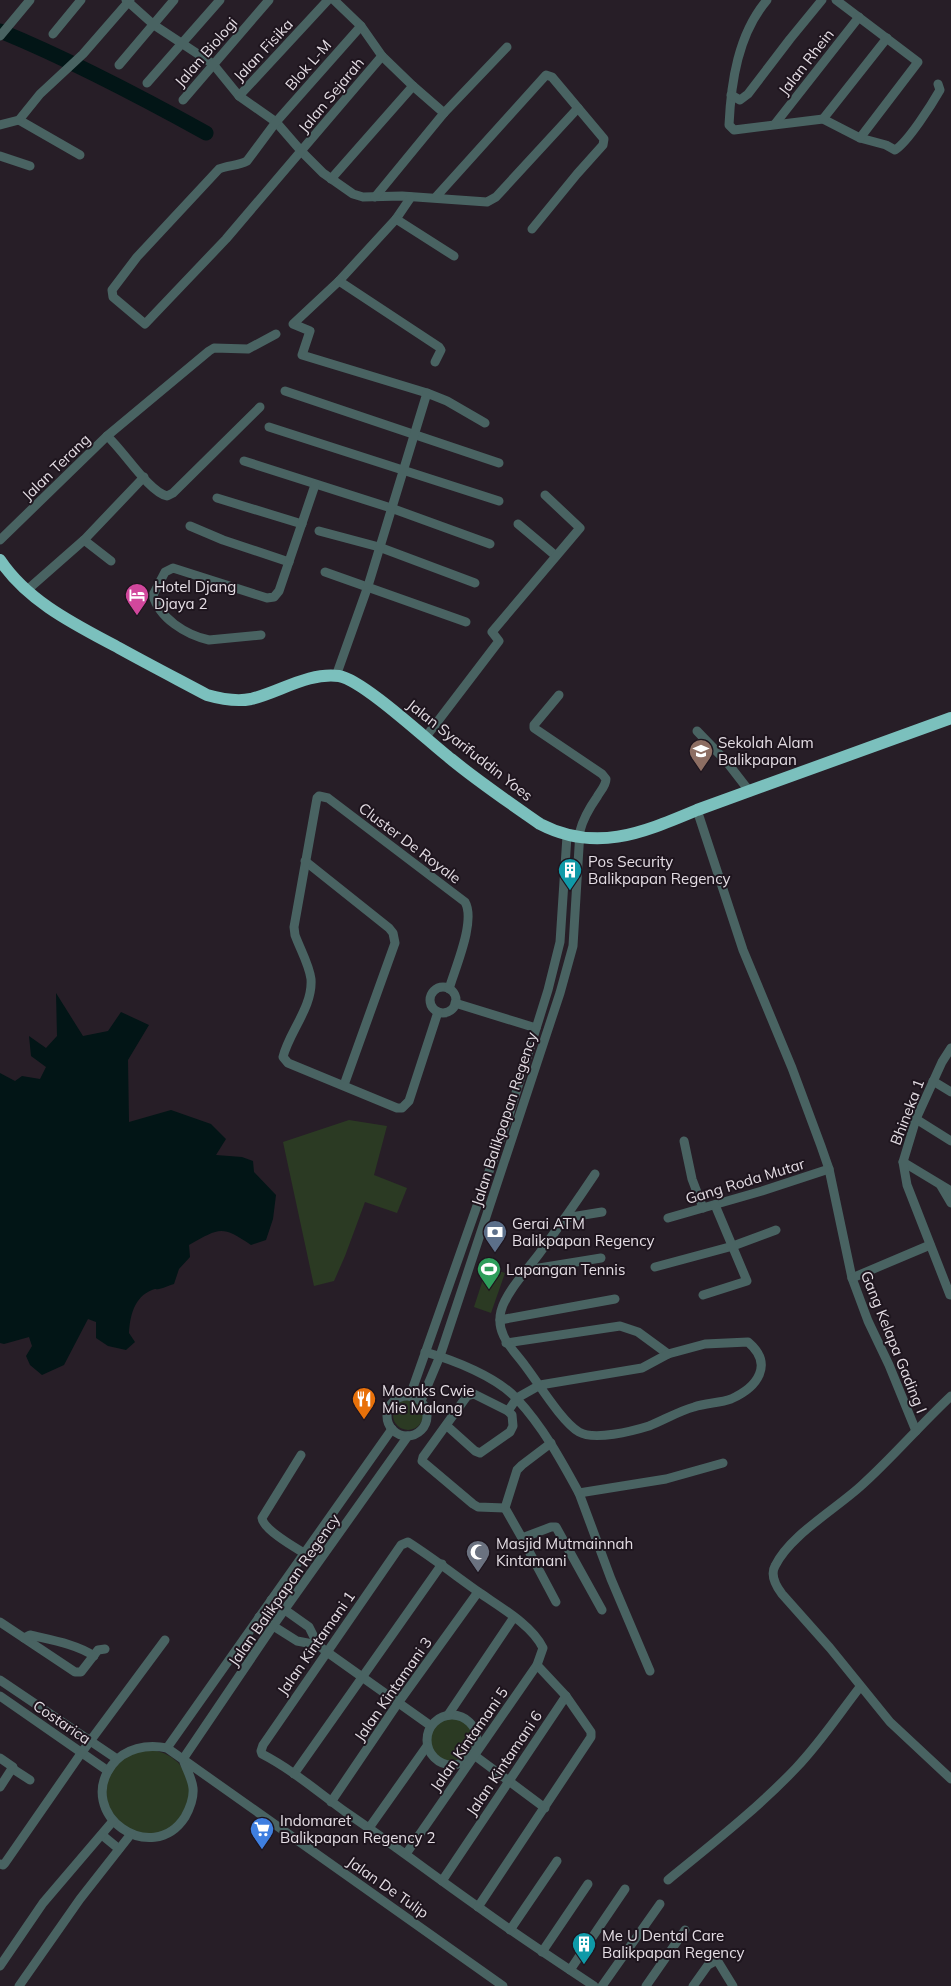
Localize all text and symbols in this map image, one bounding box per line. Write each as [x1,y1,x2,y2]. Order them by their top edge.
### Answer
street label: Jalan Biologi [171,13,241,91]
street label: Jalan Fisika [229,15,297,85]
street label: Jalan Rhein [774,25,838,99]
street label: Blok L-M [281,36,335,94]
street label: Jalan Sejarah [294,53,368,137]
street label: Jalan Terang [18,430,94,504]
place label: Hotel Djang Djaya 2 [154,577,236,613]
hotel icon: Hotel Djang Djaya 2 [124,582,150,616]
street label: Jalan Syarifuddin Yoes [403,695,537,805]
place label: Sekolah Alam Balikpapan [718,733,814,769]
school or university icon: Sekolah Alam Balikpapan [688,738,714,772]
street label: Cluster De Royale [355,798,465,888]
place label: Pos Security Balikpapan Regency [588,852,731,888]
building icon: Pos Security Balikpapan Regency [557,857,583,891]
street label: Jalan Balikpapan Regency [467,1030,541,1208]
street label: Bhineka 1 [886,1076,928,1148]
street label: Gang Roda Mutar [683,1154,807,1208]
place label: Gerai ATM Balikpapan Regency [512,1214,655,1250]
bank icon: Gerai ATM Balikpapan Regency [482,1219,508,1253]
sports icon: Lapangan Tennis [476,1256,502,1290]
place label: Lapangan Tennis [506,1260,625,1279]
street label: Gang Kelapa Gading I [857,1268,931,1416]
place label: Moonks Cwie Mie Malang [382,1381,474,1417]
restaurant icon: Moonks Cwie Mie Malang [351,1386,377,1420]
street label: Jalan Balikpapan Regency [224,1510,344,1670]
place label: Masjid Mutmainnah Kintamani [496,1534,633,1570]
mosque icon: Masjid Mutmainnah Kintamani [465,1539,491,1573]
street label: Jalan Kintamani 1 [273,1587,359,1699]
street label: Jalan Kintamani 3 [350,1633,436,1745]
street label: Jalan Kintamani 5 [426,1683,512,1795]
street label: Costarica [30,1696,94,1748]
street label: Jalan Kintamani 6 [462,1707,546,1819]
place label: Indomaret Balikpapan Regency 2 [280,1811,436,1847]
supermarket icon: Indomaret Balikpapan Regency 2 [249,1816,275,1850]
street label: Jalan De Tulip [344,1852,432,1922]
place label: Me U Dental Care Balikpapan Regency [602,1926,745,1962]
building icon: Me U Dental Care Balikpapan Regency [571,1931,597,1965]

